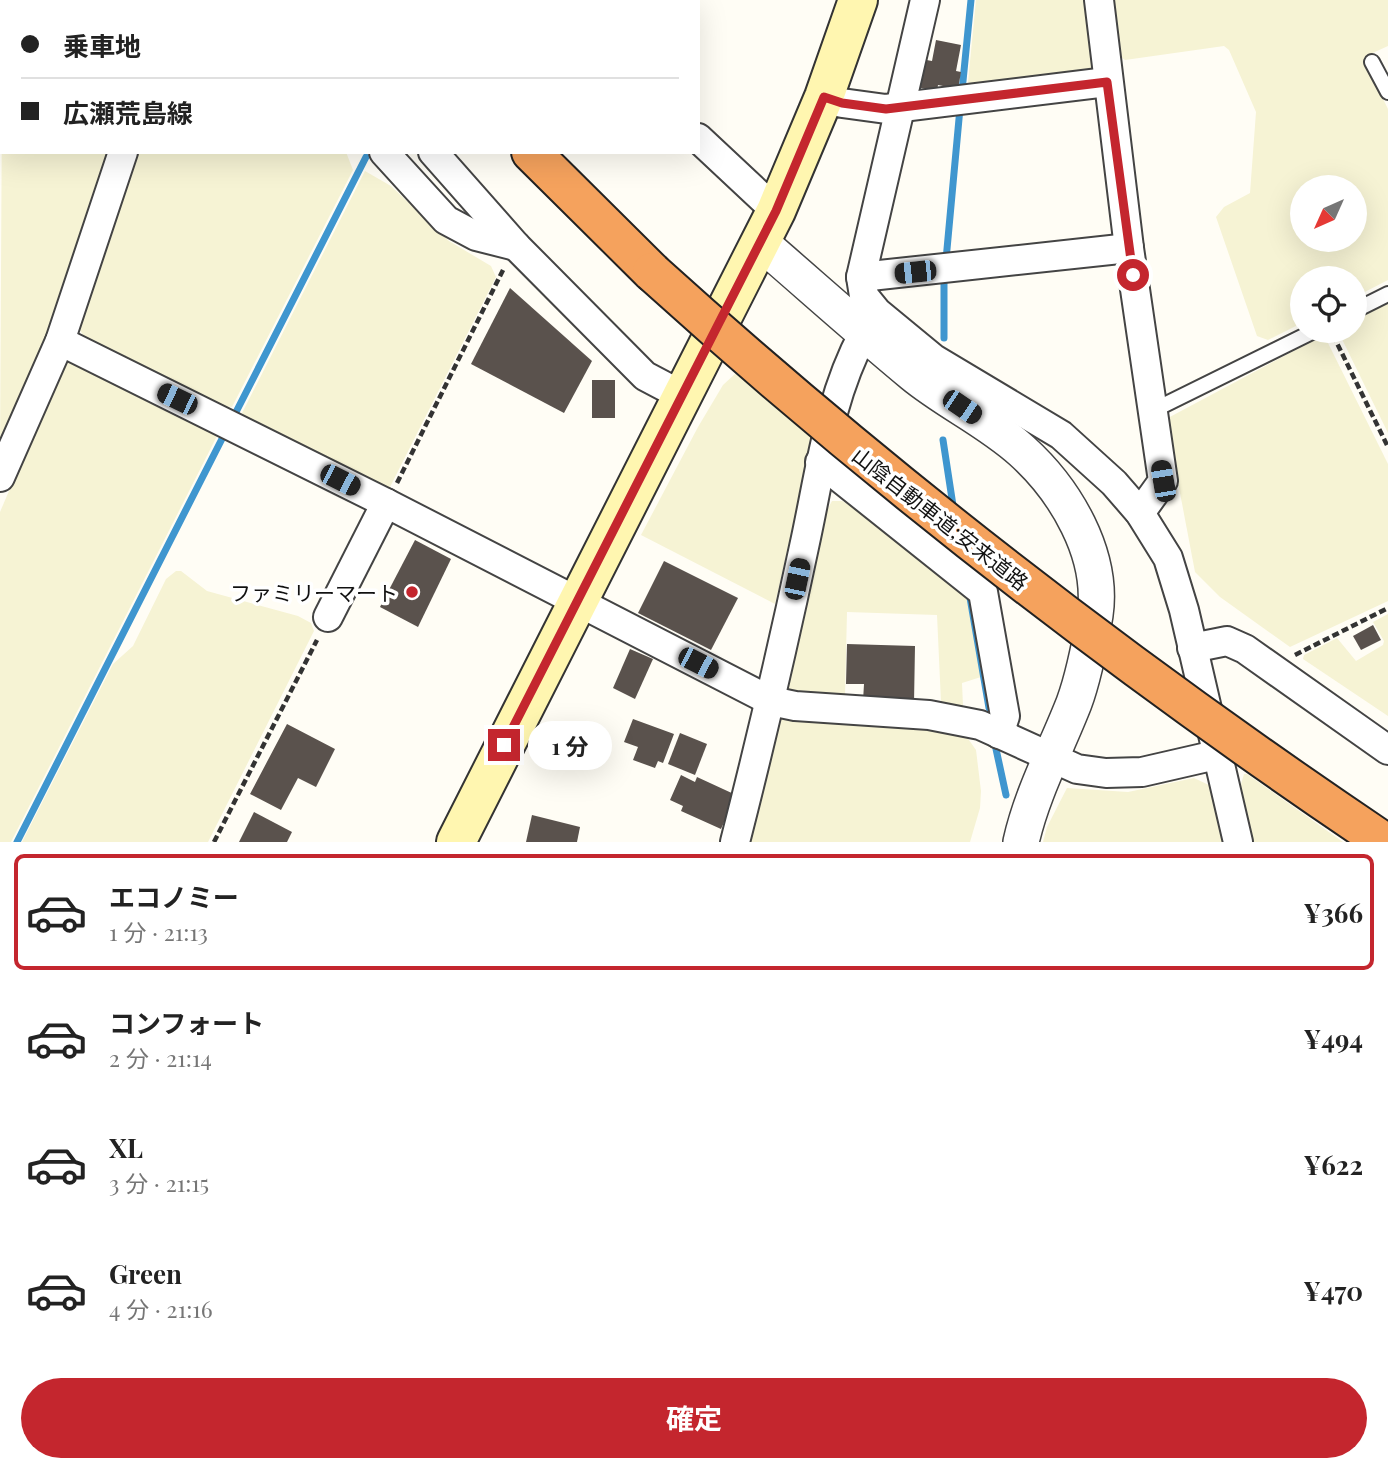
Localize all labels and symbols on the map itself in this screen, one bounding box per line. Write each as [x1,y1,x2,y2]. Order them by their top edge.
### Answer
north arrow [1290,175,1367,252]
car [894,259,937,285]
route start [1117,259,1149,291]
car [154,380,201,418]
car [939,387,986,427]
street label: 山陰自動車道;安来道路 [847,440,1035,596]
car [1150,458,1177,504]
car [317,461,364,499]
car [783,556,812,602]
place label: ファミリーマート [230,578,398,606]
marker: ファミリーマート [404,584,420,600]
car [675,644,722,682]
callout: 1 分 [528,720,612,770]
route end [488,729,520,761]

